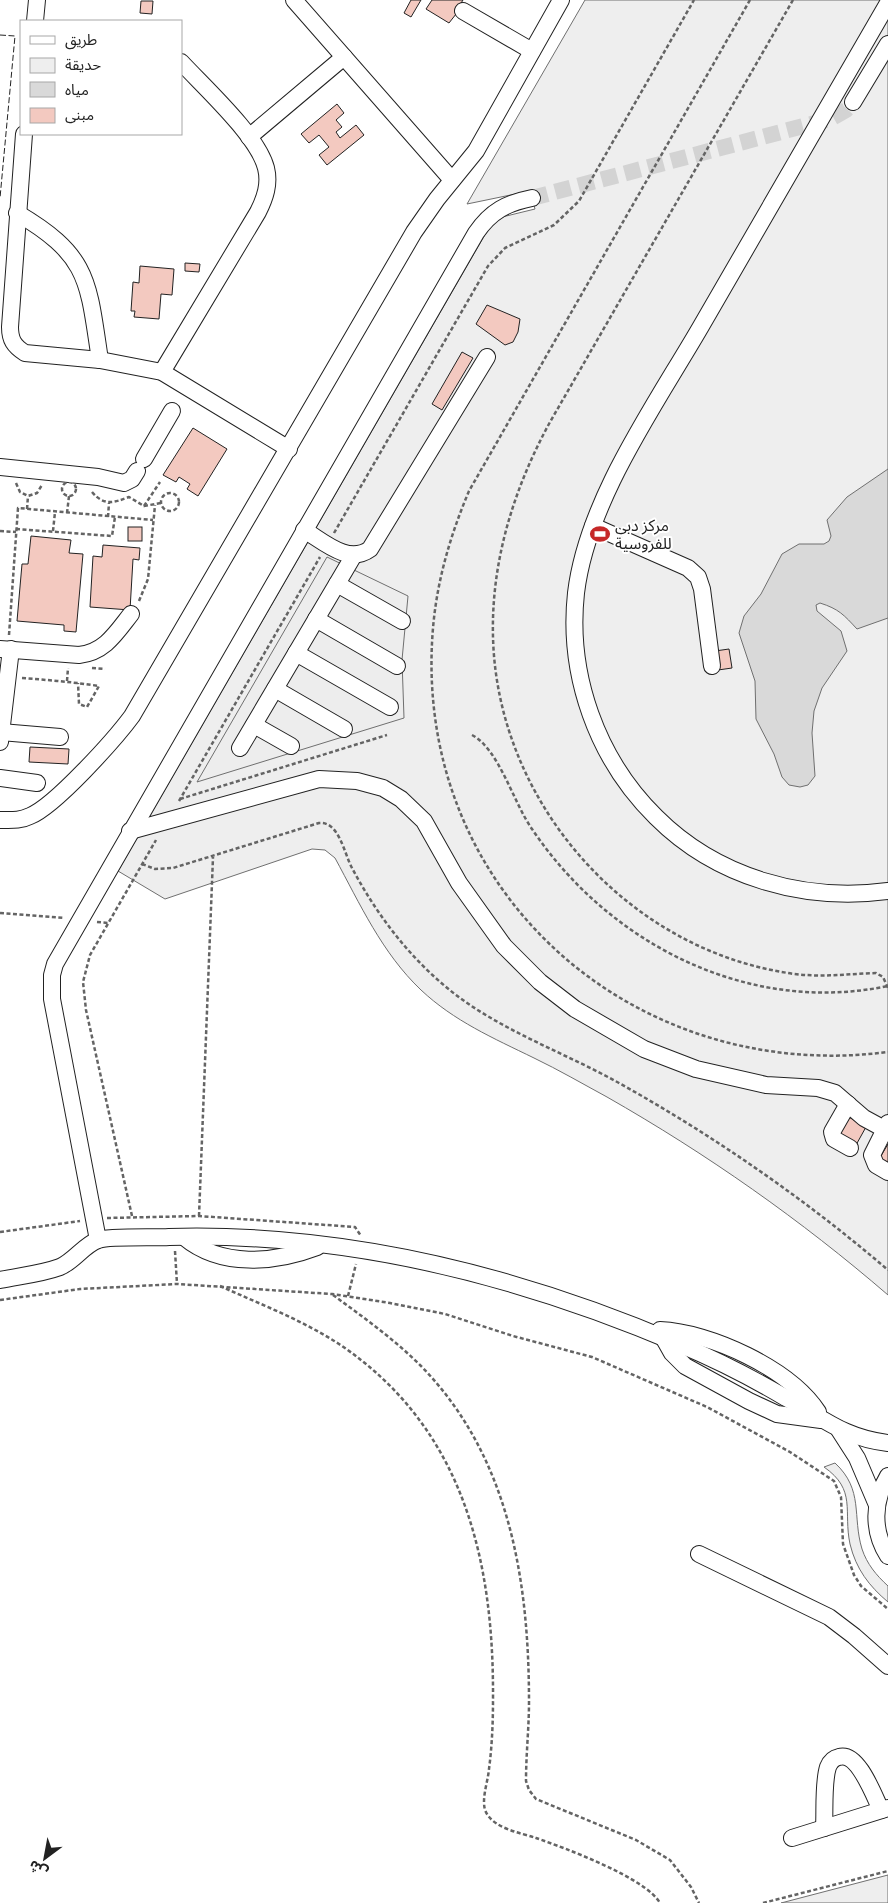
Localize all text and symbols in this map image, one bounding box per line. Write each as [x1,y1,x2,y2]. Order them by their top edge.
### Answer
legend [20,20,182,135]
text: طريق [65,29,97,50]
text: حديقة [65,54,101,75]
text: مياه [65,79,89,100]
text: مبنى [65,104,94,125]
place label: مركز دبي للفروسية [615,514,672,554]
sports icon: مركز دبي للفروسية [589,523,611,545]
north arrow [20,1833,70,1883]
text: ش [25,1856,51,1883]

